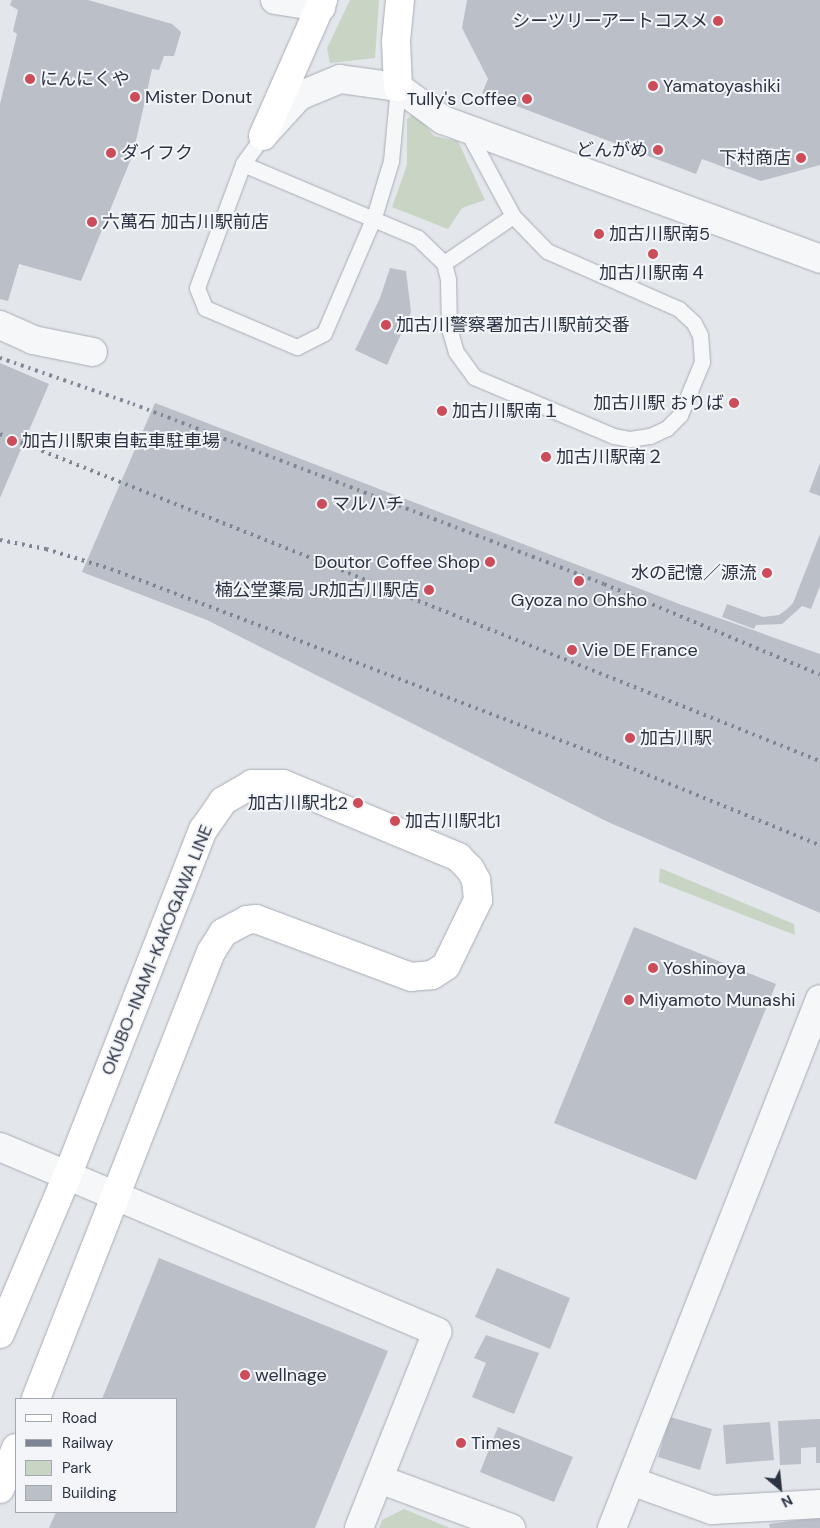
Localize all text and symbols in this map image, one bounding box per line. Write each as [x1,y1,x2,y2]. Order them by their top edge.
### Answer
place label: シーツリーアートコスメ [511,10,708,32]
marker: シーツリーアートコスメ [712,15,724,27]
place label: にんにくや [40,68,130,90]
marker: にんにくや [24,73,36,85]
place label: Yamatoyashiki [663,75,781,97]
marker: Yamatoyashiki [647,80,659,92]
place label: Mister Donut [145,86,252,108]
place label: Tully's Coffee [407,88,517,110]
marker: Mister Donut [129,91,141,103]
marker: Tully's Coffee [521,93,533,105]
place label: どんがめ [576,139,648,161]
place label: ダイフク [121,142,193,164]
marker: どんがめ [652,144,664,156]
marker: ダイフク [105,147,117,159]
place label: 下村商店 [719,147,791,169]
marker: 下村商店 [795,152,807,164]
place label: 六萬石 加古川駅前店 [102,211,269,233]
marker: 六萬石 加古川駅前店 [86,216,98,228]
place label: 加古川駅南5 [609,223,710,245]
marker: 加古川駅南5 [593,228,605,240]
marker: 加古川駅南４ [647,248,659,260]
place label: 加古川駅南４ [599,262,707,284]
place label: 加古川警察署加古川駅前交番 [396,314,630,336]
marker: 加古川警察署加古川駅前交番 [380,319,392,331]
place label: 加古川駅 おりば [593,392,724,414]
marker: 加古川駅 おりば [728,397,740,409]
place label: 加古川駅南１ [452,400,560,422]
marker: 加古川駅南１ [436,405,448,417]
place label: 加古川駅東自転車駐車場 [22,430,220,452]
marker: 加古川駅東自転車駐車場 [6,435,18,447]
place label: 加古川駅南２ [556,446,664,468]
marker: 加古川駅南２ [540,451,552,463]
place label: マルハチ [332,493,404,515]
marker: マルハチ [316,498,328,510]
place label: Doutor Coffee Shop [314,551,480,573]
marker: Doutor Coffee Shop [484,556,496,568]
place label: 水の記憶／源流 [631,562,757,584]
marker: 水の記憶／源流 [761,567,773,579]
marker: Gyoza no Ohsho [573,575,585,587]
place label: 楠公堂薬局 JR加古川駅店 [215,579,419,601]
marker: 楠公堂薬局 JR加古川駅店 [423,584,435,596]
place label: Gyoza no Ohsho [511,589,647,611]
place label: Vie DE France [582,639,698,661]
marker: Vie DE France [566,644,578,656]
place label: 加古川駅 [640,727,712,749]
marker: 加古川駅 [624,732,636,744]
place label: 加古川駅北2 [248,792,348,814]
marker: 加古川駅北2 [352,797,364,809]
place label: 加古川駅北1 [405,810,501,832]
marker: 加古川駅北1 [389,815,401,827]
street label: OKUBO-INAMI-KAKOGAWA LINE [97,822,217,1078]
place label: Yoshinoya [663,957,746,979]
marker: Yoshinoya [647,962,659,974]
place label: Miyamoto Munashi [639,989,796,1011]
marker: Miyamoto Munashi [623,994,635,1006]
place label: wellnage [255,1364,327,1386]
marker: wellnage [239,1369,251,1381]
legend [15,1398,178,1513]
text: Road [62,1408,97,1428]
place label: Times [471,1432,521,1454]
text: Railway [62,1433,113,1453]
marker: Times [455,1437,467,1449]
text: Park [62,1458,92,1478]
north arrow [755,1463,805,1513]
text: Building [62,1483,117,1503]
text: N [778,1491,796,1512]

